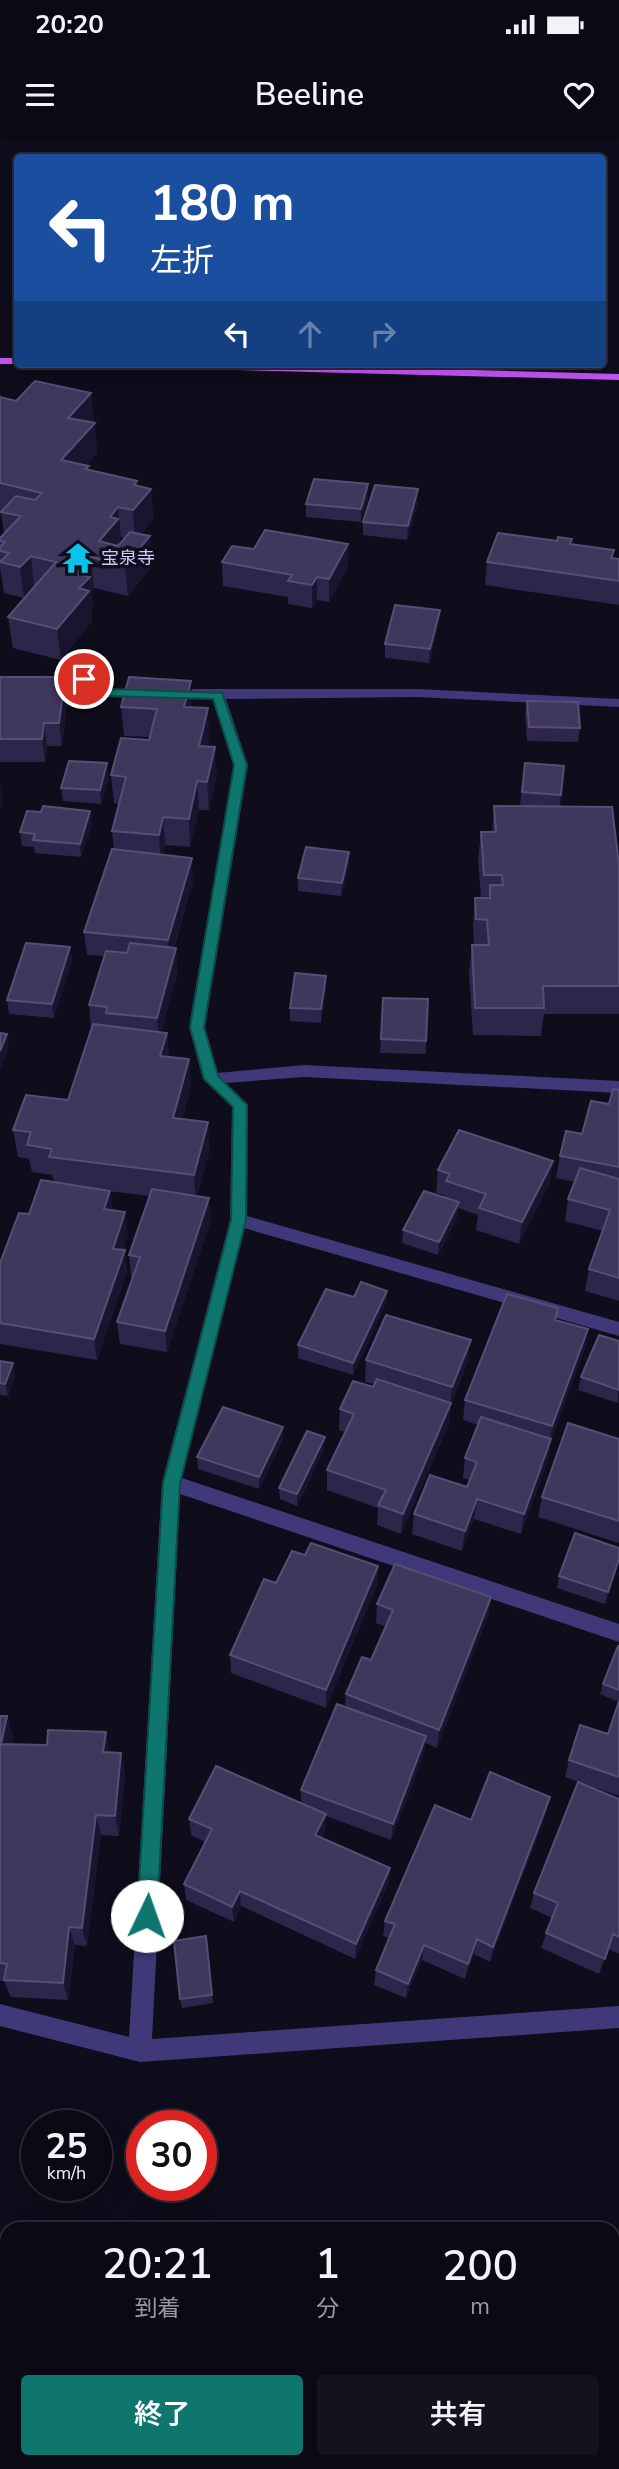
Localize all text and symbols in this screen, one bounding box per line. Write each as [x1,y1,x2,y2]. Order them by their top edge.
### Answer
text: 20:20 [35,7,104,42]
text: Beeline [255,73,364,116]
icon: menu [21,76,59,114]
icon: heart [560,76,598,114]
text: 180 m [150,170,294,237]
icon: left [35,182,126,273]
text: 左折 [150,239,214,282]
icon: left [218,315,256,353]
icon: ahead [291,315,329,353]
icon: right [364,315,402,353]
temple icon: 宝泉寺 [61,541,95,575]
place label: 宝泉寺 [101,546,155,570]
pin [54,649,114,709]
icon: arrive [65,660,103,698]
position arrow [110,1879,184,1953]
speed limit sign: 30 [126,2110,217,2201]
text: 25 [45,2123,88,2170]
text: km/h [47,2161,86,2185]
text: 20:21 [102,2236,213,2293]
text: 1 [315,2236,340,2293]
text: 200 [442,2238,518,2295]
text: m [470,2291,490,2322]
text: 到着 [134,2293,180,2324]
text: 分 [316,2293,339,2324]
button: 終了 [21,2375,303,2455]
button: 共有 [317,2375,599,2455]

